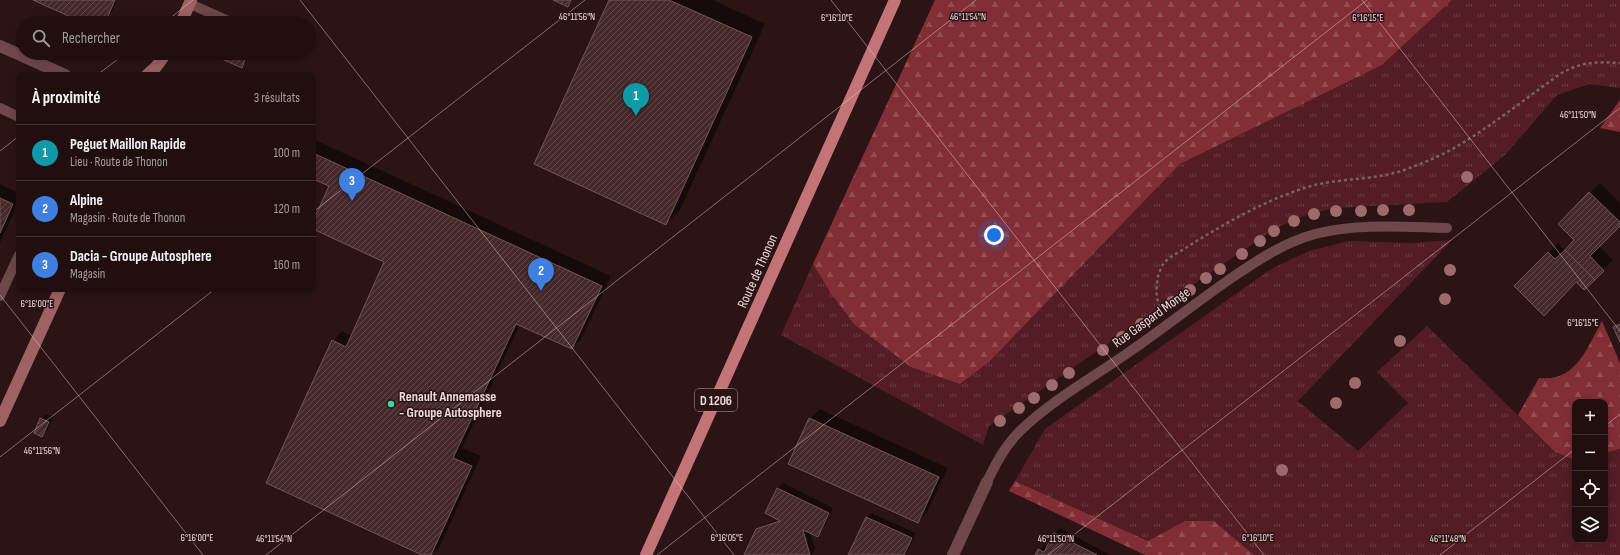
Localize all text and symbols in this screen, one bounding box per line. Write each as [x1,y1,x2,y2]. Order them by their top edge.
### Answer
text: 46°11'56"N [559,11,595,23]
text: 46°11'54"N [950,11,986,23]
text: 6°16'10"E [821,12,853,24]
text: 6°16'15"E [1352,12,1384,24]
search box [16,16,316,60]
icon: search [30,27,52,49]
text: Rechercher [62,29,120,48]
pin: 1 [623,83,649,116]
text: À proximité [32,88,100,108]
text: 3 résultats [254,90,300,106]
text: 46°11'50"N [1560,109,1596,121]
text: Peguet Maillon Rapide [70,135,186,154]
text: 1 [42,145,48,161]
text: 100 m [273,145,300,161]
text: Lieu · Route de Thonon [70,154,168,170]
pin: 3 [339,168,365,201]
text: Alpine [70,191,103,210]
text: 2 [42,201,48,217]
text: 120 m [274,201,300,217]
text: Magasin · Route de Thonon [70,210,185,226]
your location [984,225,1004,245]
street label: Route de Thonon [734,232,781,311]
text: Dacia - Groupe Autosphere [70,247,212,266]
text: 3 [42,257,48,273]
text: 160 m [274,257,300,273]
pin: 2 [528,258,554,291]
text: Magasin [70,266,105,282]
street label: Rue Gaspard Monge [1109,284,1193,351]
text: 6°16'00"E [21,298,53,310]
text: 6°16'15"E [1567,317,1599,329]
place label: Renault Annemasse - Groupe Autosphere [399,388,502,421]
road number: D 1206 [695,389,737,411]
marker: Renault Annemasse - Groupe Autosphere [386,399,396,409]
map controls [1572,399,1608,543]
button: + [1572,399,1608,435]
button: − [1572,435,1608,471]
text: 46°11'56"N [24,445,60,457]
button: locate [1572,471,1608,507]
button: layers [1572,507,1608,543]
text: 6°16'00"E [181,532,213,544]
text: 6°16'05"E [711,532,743,544]
text: 6°16'10"E [1242,532,1274,544]
text: 46°11'54"N [256,533,292,545]
text: 46°11'50"N [1038,533,1074,545]
text: 46°11'48"N [1430,533,1466,545]

